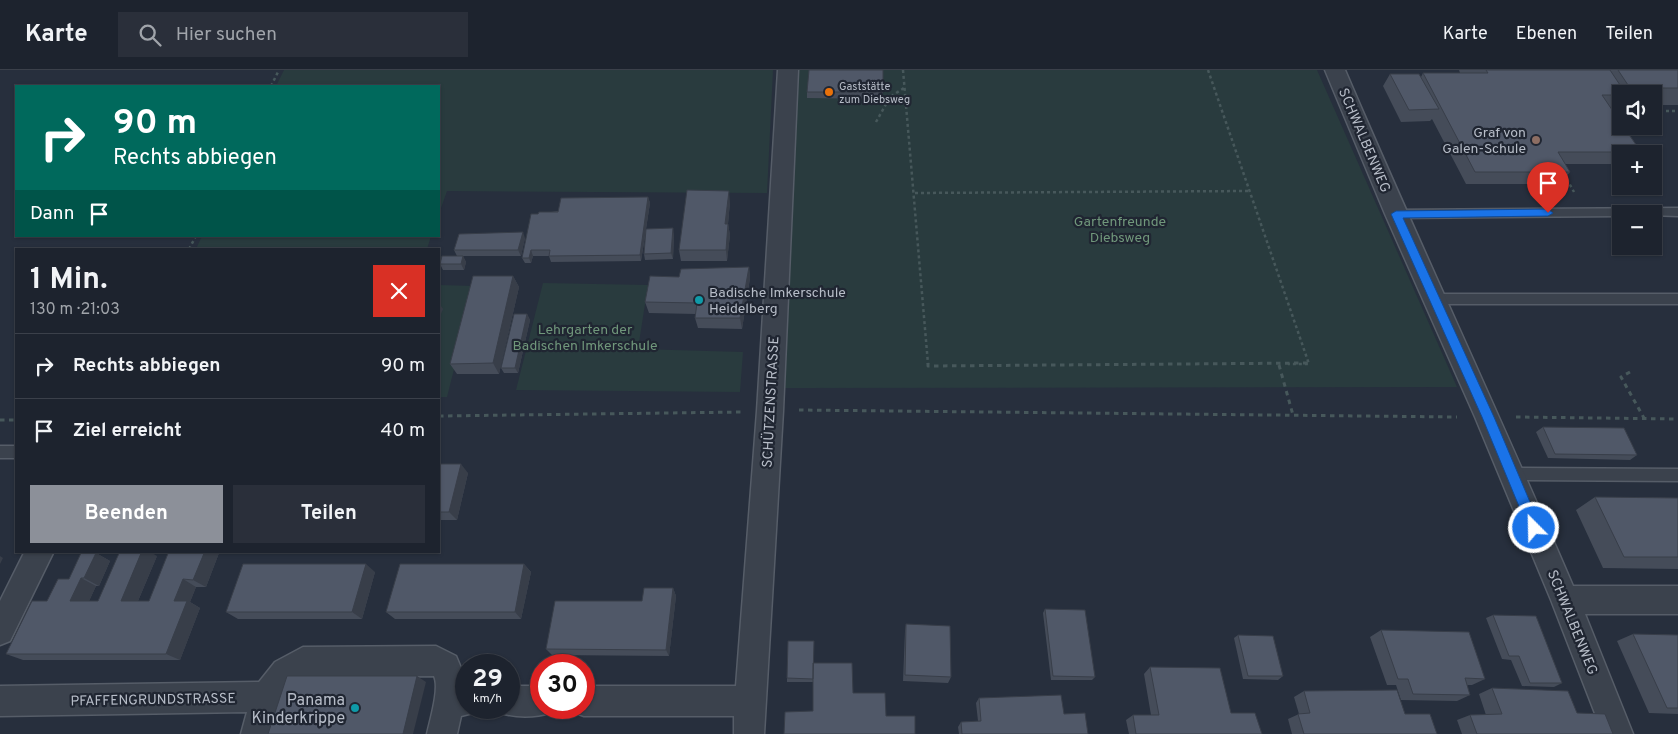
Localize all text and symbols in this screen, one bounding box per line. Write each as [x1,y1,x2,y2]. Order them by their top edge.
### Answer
search box [118,12,468,57]
text: Karte [25,20,88,50]
icon: search [136,21,164,49]
text: Hier suchen [176,23,277,47]
text: Karte [1443,23,1488,46]
text: Ebenen [1516,23,1577,46]
text: Teilen [1605,23,1653,46]
place label: Gaststätte zum Diebsweg [839,80,910,107]
map controls [1612,85,1662,255]
button: sound [1612,85,1662,135]
marker: Gaststätte zum Diebsweg [823,86,835,98]
street label: SCHWALBENWEG [1334,86,1393,195]
text: 90 m [113,102,197,146]
icon: right [30,105,95,170]
place label: Graf von Galen-Schule [1442,125,1526,158]
marker: Graf von Galen-Schule [1530,134,1542,146]
text: Rechts abbiegen [113,145,277,172]
button: + [1612,145,1662,195]
pin [1527,162,1569,213]
icon: arrive [1534,169,1562,197]
icon: arrive [85,200,113,228]
text: Dann [30,202,75,226]
button: − [1612,205,1662,255]
park label: Gartenfreunde Diebsweg [1074,214,1166,247]
text: 1 Min. [30,262,108,299]
button: close [373,265,425,317]
place label: Badische Imkerschule Heidelberg [709,285,846,318]
marker: Badische Imkerschule Heidelberg [693,294,705,306]
text: 130 m · 21:03 [30,300,120,320]
park label: Lehrgarten der Badischen Imkerschule [513,322,657,355]
street label: SCHÜTZENSTRASSE [759,336,783,468]
icon: right [30,352,58,380]
text: Rechts abbiegen [73,354,221,378]
text: 90 m [381,354,425,378]
icon: arrive [30,417,58,445]
text: Ziel erreicht [73,419,182,443]
text: 40 m [380,419,425,443]
button: Beenden [30,485,223,543]
button: Teilen [233,485,425,543]
position arrow [1507,501,1559,553]
street label: SCHWALBENWEG [1543,568,1600,677]
speed limit sign: 30 [530,654,595,719]
text: 29 [472,664,503,696]
street label: PFAFFENGRUNDSTRASSE [70,691,236,710]
place label: Panama Kinderkrippe [252,691,345,729]
text: km/h [473,691,502,707]
marker: Panama Kinderkrippe [349,702,361,714]

